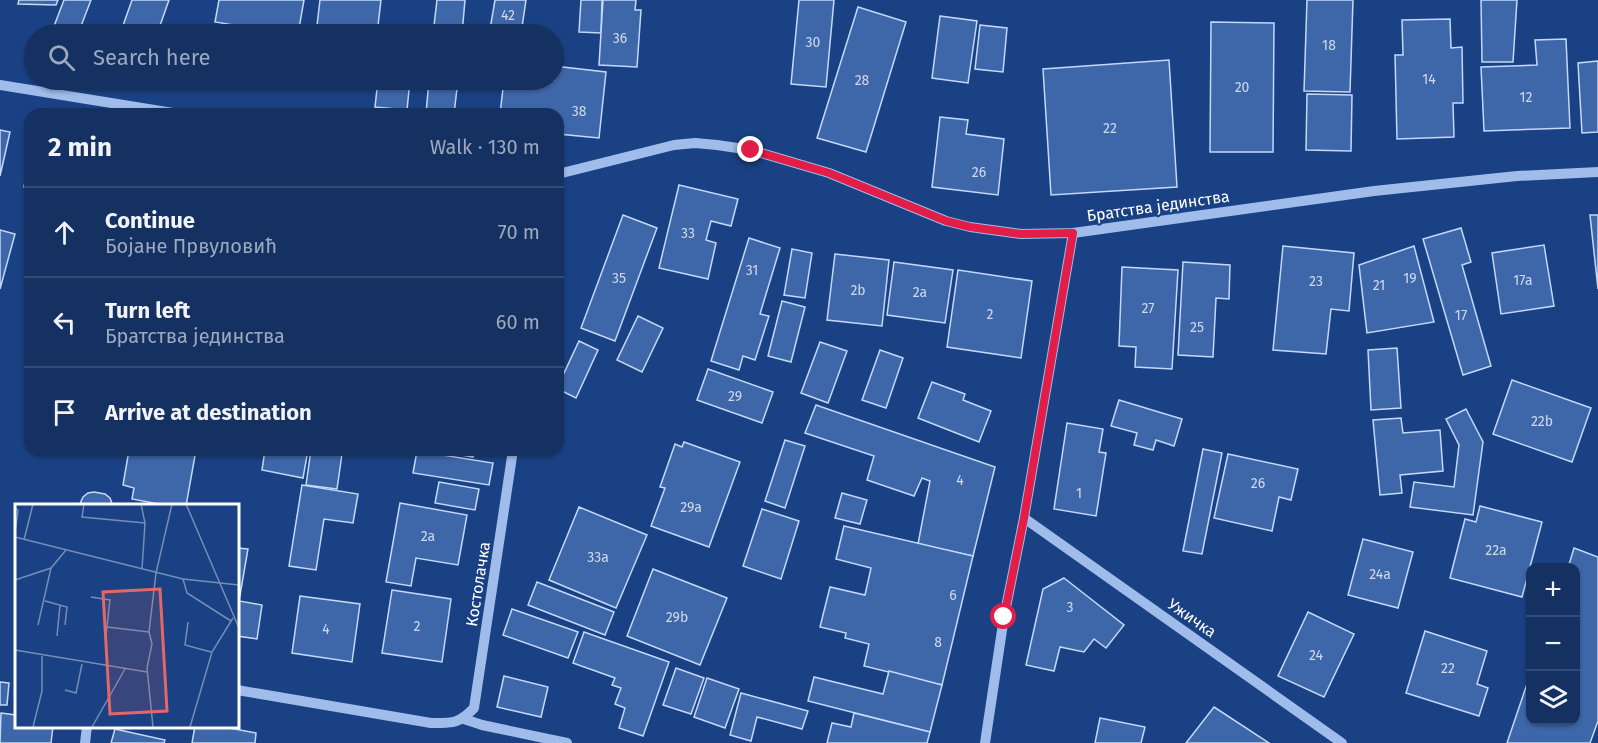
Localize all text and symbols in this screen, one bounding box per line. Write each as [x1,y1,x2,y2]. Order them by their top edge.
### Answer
house number: 42 [501,7,515,24]
search box [24,24,564,90]
house number: 36 [613,30,627,47]
house number: 30 [806,34,821,51]
house number: 18 [1322,37,1336,54]
icon: search [45,41,78,74]
text: Search here [93,44,211,71]
house number: 14 [1422,71,1436,88]
house number: 28 [855,72,870,89]
house number: 20 [1235,79,1250,96]
house number: 12 [1520,89,1533,106]
house number: 38 [572,103,587,120]
house number: 22 [1103,120,1117,137]
text: 2 min [48,132,112,163]
text: Walk · 130 m [430,135,540,159]
route end [737,136,763,162]
house number: 26 [972,164,986,181]
street label: Братства јединства [1085,187,1231,225]
text: Continue [105,207,195,234]
icon: ahead [48,216,81,249]
text: 70 m [498,220,540,244]
house number: 33 [681,225,695,242]
text: Бојане Првуловић [105,234,277,258]
house number: 31 [746,262,758,279]
house number: 35 [612,270,626,287]
house number: 19 [1403,270,1417,287]
house number: 17a [1513,272,1533,289]
house number: 23 [1309,273,1323,290]
house number: 21 [1373,277,1385,294]
house number: 2b [850,282,866,299]
house number: 2a [913,284,927,301]
text: Turn left [105,297,190,324]
house number: 27 [1141,300,1155,317]
icon: left [48,306,81,339]
house number: 2 [987,306,994,323]
house number: 17 [1455,307,1467,324]
text: 60 m [496,310,540,334]
house number: 25 [1190,319,1204,336]
text: Братства јединства [105,324,285,348]
house number: 29 [728,388,742,405]
icon: arrive [48,396,81,429]
text: Arrive at destination [105,399,312,426]
house number: 22b [1531,413,1553,430]
house number: 4 [956,472,964,489]
house number: 26 [1251,475,1265,492]
house number: 1 [1076,485,1082,502]
house number: 29a [680,499,702,516]
inset map [15,504,238,728]
house number: 2a [421,528,435,545]
street label: Костолачка [462,540,494,628]
house number: 22a [1485,542,1507,559]
house number: 33a [587,549,609,566]
map controls [1526,563,1580,725]
button: + [1526,563,1580,617]
house number: 24a [1369,566,1391,583]
house number: 6 [949,587,957,604]
street label: Ужичка [1164,594,1220,642]
house number: 3 [1067,599,1074,616]
route start [990,603,1016,629]
house number: 29b [666,609,688,626]
button: − [1526,617,1580,671]
house number: 2 [414,618,421,635]
house number: 4 [322,621,330,638]
house number: 8 [934,634,942,651]
house number: 24 [1309,647,1324,664]
house number: 22 [1441,660,1455,677]
button: layers [1526,671,1580,725]

